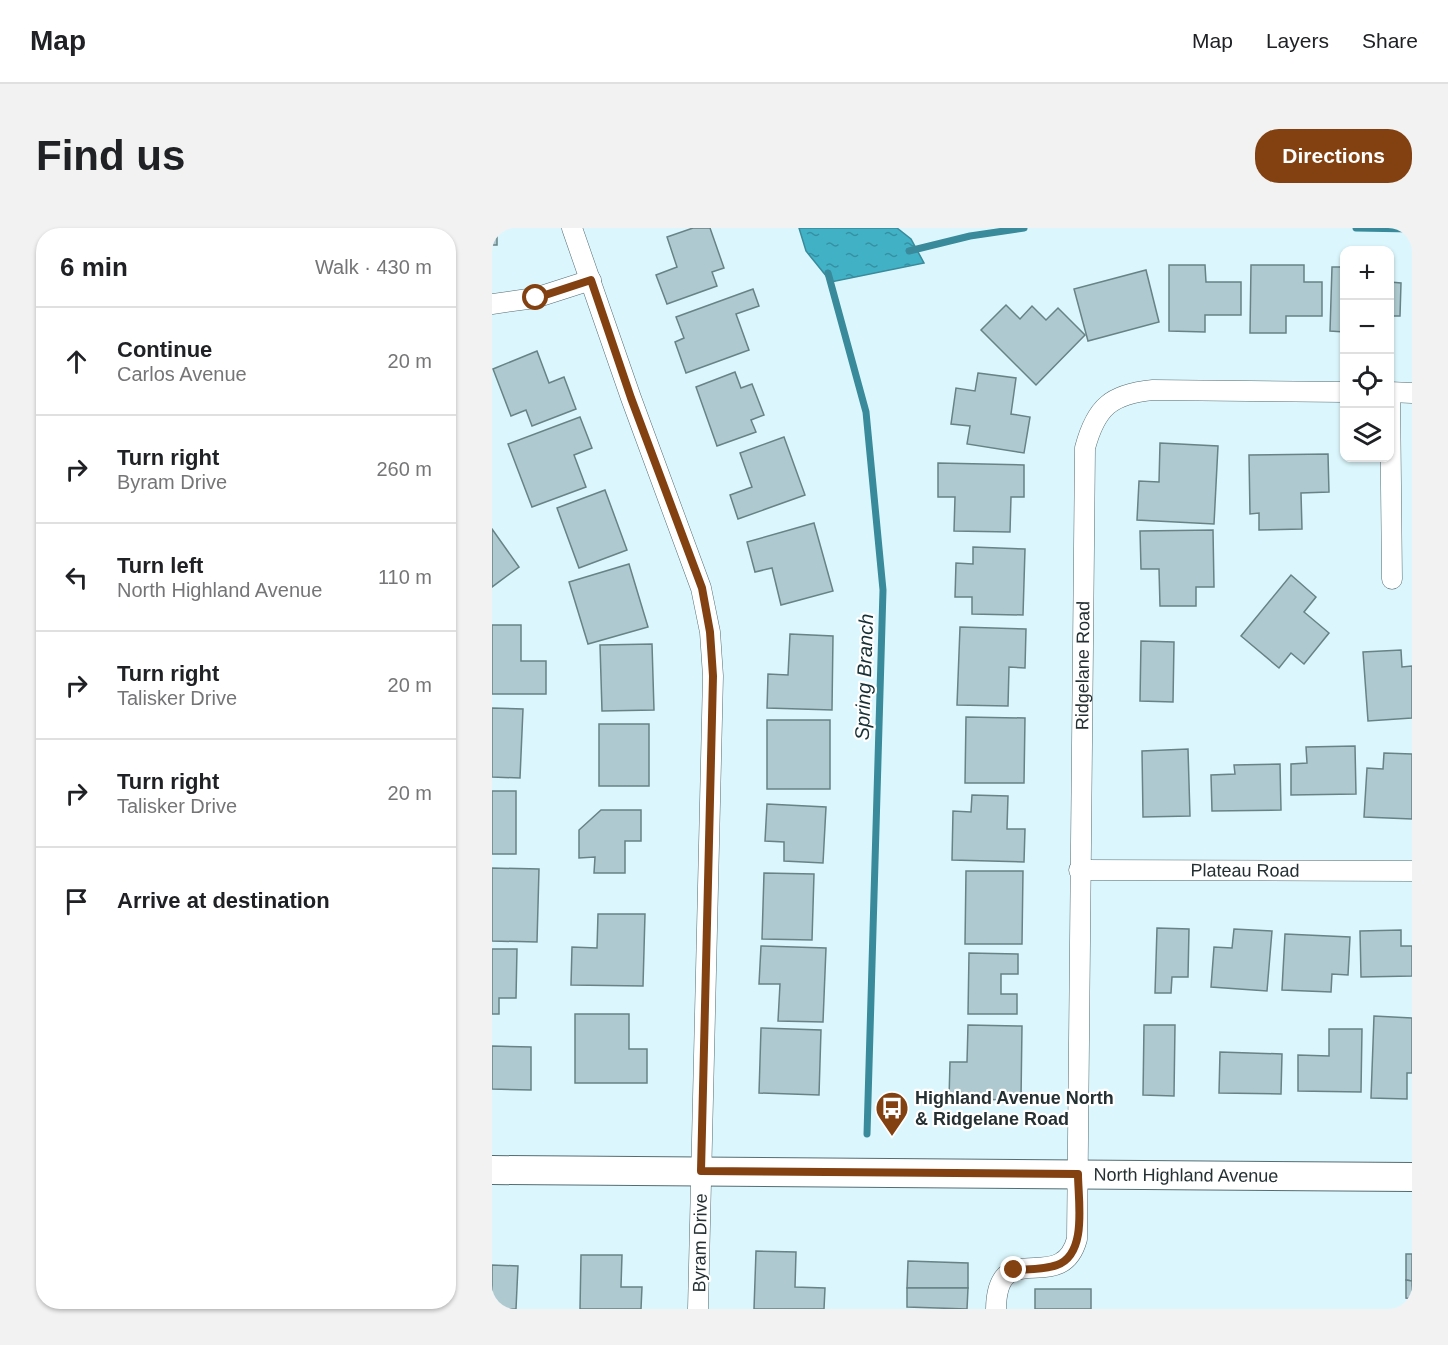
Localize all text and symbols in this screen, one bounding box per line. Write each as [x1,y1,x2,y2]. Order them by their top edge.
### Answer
text: Map [30,25,86,56]
text: Map [1192,29,1233,52]
text: Layers [1266,29,1329,52]
text: Share [1362,29,1418,52]
button: Directions [1255,129,1412,183]
text: Find us [36,132,185,179]
map controls [1340,246,1394,462]
button: + [1340,246,1394,300]
text: 6 min [60,252,128,282]
text: Walk · 430 m [315,256,432,278]
route start [522,284,548,310]
button: − [1340,300,1394,354]
text: Continue [117,337,212,362]
icon: ahead [60,345,93,378]
text: 20 m [388,350,432,372]
button: locate [1340,354,1394,408]
text: Carlos Avenue [117,363,247,385]
button: layers [1340,408,1394,462]
text: Turn right [117,445,219,470]
icon: right [60,453,93,486]
text: 260 m [376,458,432,480]
text: Byram Drive [117,471,227,493]
text: Turn left [117,553,203,578]
icon: left [60,561,93,594]
text: 110 m [378,566,432,588]
text: North Highland Avenue [117,579,322,601]
street label: Ridgelane Road [1072,601,1093,730]
water label: Spring Branch [851,613,877,741]
text: Turn right [117,661,219,686]
icon: right [60,669,93,702]
text: 20 m [388,674,432,696]
text: Talisker Drive [117,687,237,709]
text: Turn right [117,769,219,794]
icon: right [60,777,93,810]
text: 20 m [388,782,432,804]
text: Talisker Drive [117,795,237,817]
street label: Plateau Road [1190,860,1300,881]
icon: arrive [60,885,93,918]
text: Arrive at destination [117,888,330,913]
place label: Highland Avenue North & Ridgelane Road [915,1088,1114,1129]
bus stop icon: Highland Avenue North & Ridgelane Road [874,1090,910,1137]
street label: North Highland Avenue [1093,1165,1279,1186]
street label: Byram Drive [689,1193,711,1293]
route end [1000,1256,1026,1282]

